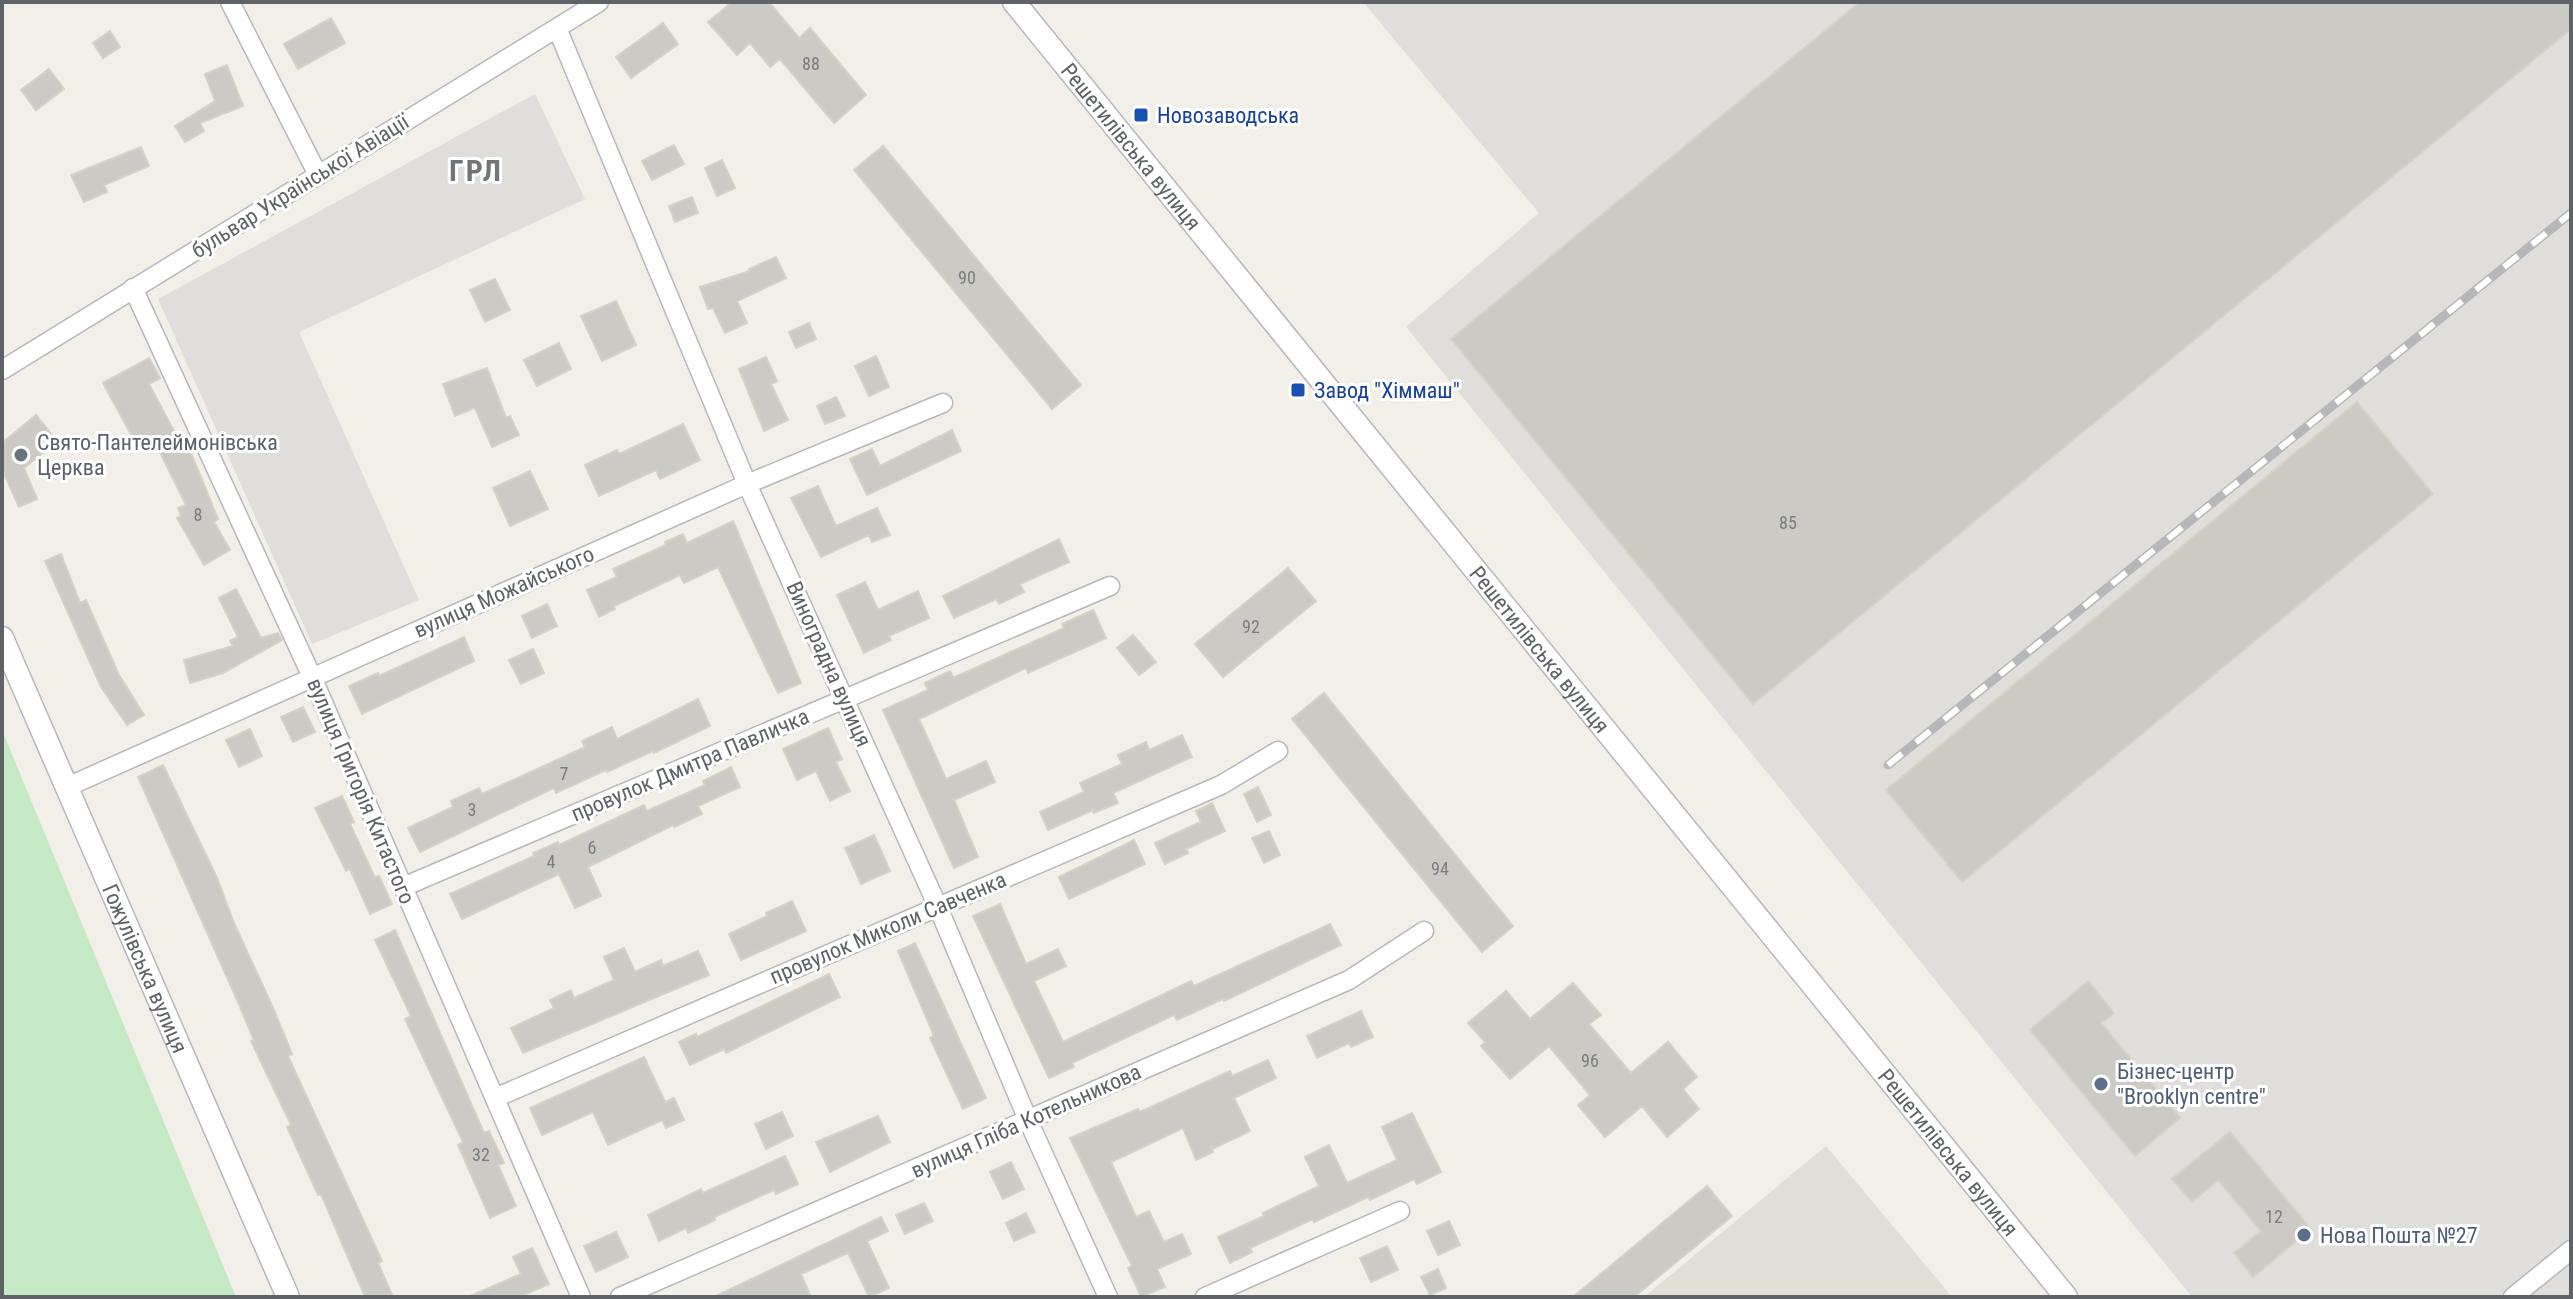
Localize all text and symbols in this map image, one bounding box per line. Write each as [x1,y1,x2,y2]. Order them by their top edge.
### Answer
house number: 88 [802,53,820,74]
street label: Решетилівська вулиця [1056,58,1206,235]
place label: Новозаводська [1157,103,1299,128]
marker: Новозаводська [1132,106,1150,124]
street label: бульвар Української Авіації [187,108,415,263]
district label: ГРЛ [449,153,503,188]
house number: 90 [958,267,976,288]
place label: Завод "Хіммаш" [1314,378,1460,403]
marker: Завод "Хіммаш" [1289,381,1307,399]
place label: Свято-Пантелеймонівська Церква [37,430,278,480]
marker: Свято-Пантелеймонівська Церква [12,446,30,464]
house number: 8 [194,504,202,525]
house number: 85 [1779,512,1797,533]
street label: вулиця Можайського [410,541,598,643]
street label: Решетилівська вулиця [1465,561,1615,738]
street label: Виноградна вулиця [781,578,877,750]
house number: 92 [1242,616,1260,637]
street label: вулиця Григорія Китастого [302,674,420,908]
street label: провулок Дмитра Павличка [567,704,813,826]
house number: 7 [560,763,569,784]
house number: 3 [468,799,476,820]
house number: 6 [588,837,596,858]
house number: 4 [547,851,556,872]
house number: 94 [1431,858,1449,879]
street label: провулок Миколи Савченка [766,867,1010,989]
street label: Гожулівська вулиця [98,880,193,1057]
house number: 96 [1581,1050,1599,1071]
street label: вулиця Гліба Котельникова [907,1059,1145,1183]
place label: Бізнес-центр "Brooklyn centre" [2117,1059,2266,1109]
street label: Решетилівська вулиця [1873,1064,2024,1241]
marker: Бізнес-центр "Brooklyn centre" [2092,1075,2110,1093]
house number: 32 [472,1144,490,1165]
house number: 12 [2265,1206,2283,1227]
place label: Нова Пошта №27 [2320,1223,2478,1248]
marker: Нова Пошта №27 [2295,1226,2313,1244]

